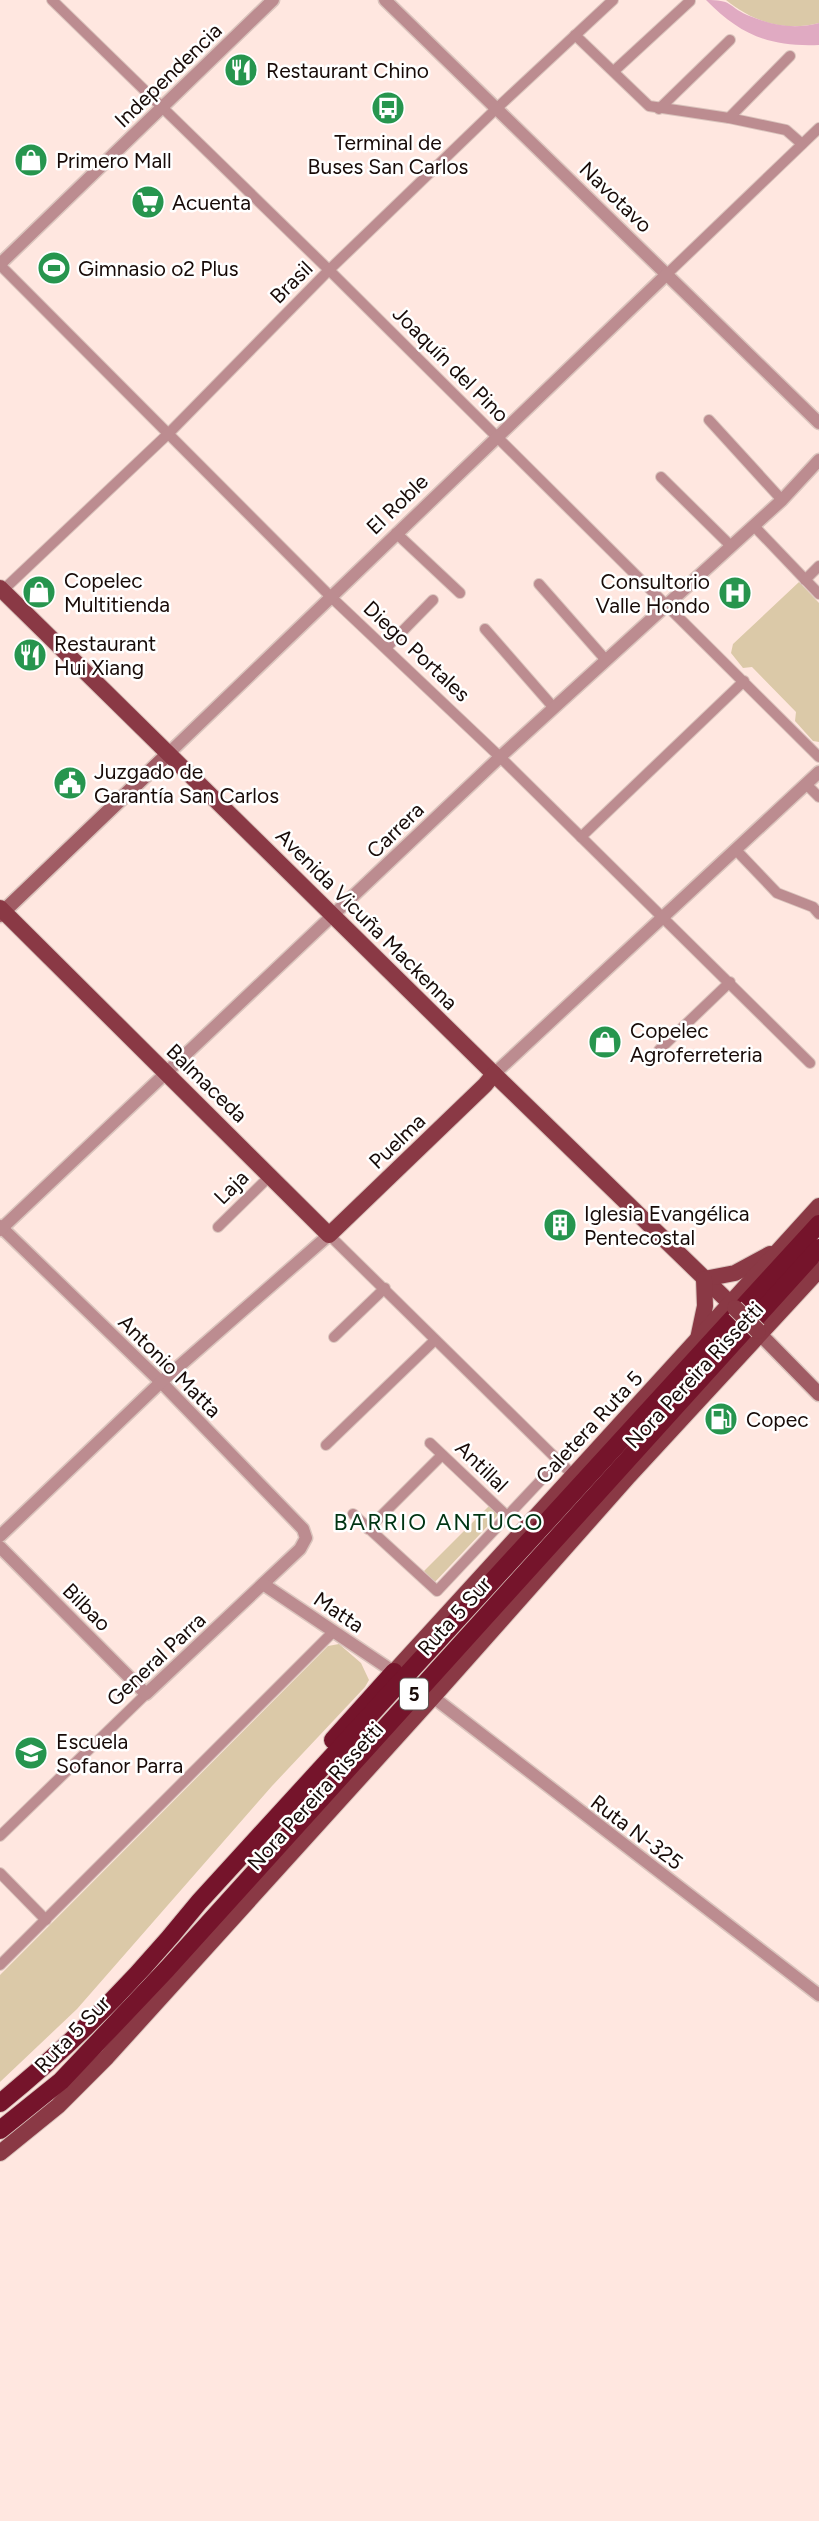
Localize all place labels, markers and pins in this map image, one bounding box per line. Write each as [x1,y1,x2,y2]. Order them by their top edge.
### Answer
restaurant icon: Restaurant Chino [222,51,260,89]
place label: Restaurant Chino [266,58,429,83]
bus stop icon: Terminal de Buses San Carlos [369,89,407,127]
place label: Terminal de Buses San Carlos [308,130,468,179]
shop icon: Primero Mall [12,141,50,179]
place label: Primero Mall [56,148,172,173]
supermarket icon: Acuenta [129,183,167,221]
place label: Acuenta [172,190,251,215]
sports icon: Gimnasio o2 Plus [35,249,73,287]
place label: Gimnasio o2 Plus [78,256,239,281]
place label: Copelec Multitienda [64,568,170,617]
place label: Consultorio Valle Hondo [596,569,710,618]
shop icon: Copelec Multitienda [20,573,58,611]
hospital icon: Consultorio Valle Hondo [716,574,754,612]
place label: Restaurant Hui Xiang [54,631,156,680]
restaurant icon: Restaurant Hui Xiang [11,636,49,674]
place label: Juzgado de Garantía San Carlos [94,759,279,808]
public building icon: Juzgado de Garantía San Carlos [51,764,89,802]
place label: Copelec Agroferreteria [630,1018,763,1067]
shop icon: Copelec Agroferreteria [586,1023,624,1061]
place label: Iglesia Evangélica Pentecostal [584,1201,750,1250]
building icon: Iglesia Evangélica Pentecostal [541,1206,579,1244]
fuel station icon: Copec [702,1400,740,1438]
place label: Copec [746,1407,809,1432]
place label: Escuela Sofanor Parra [56,1729,183,1778]
school or university icon: Escuela Sofanor Parra [12,1734,50,1772]

